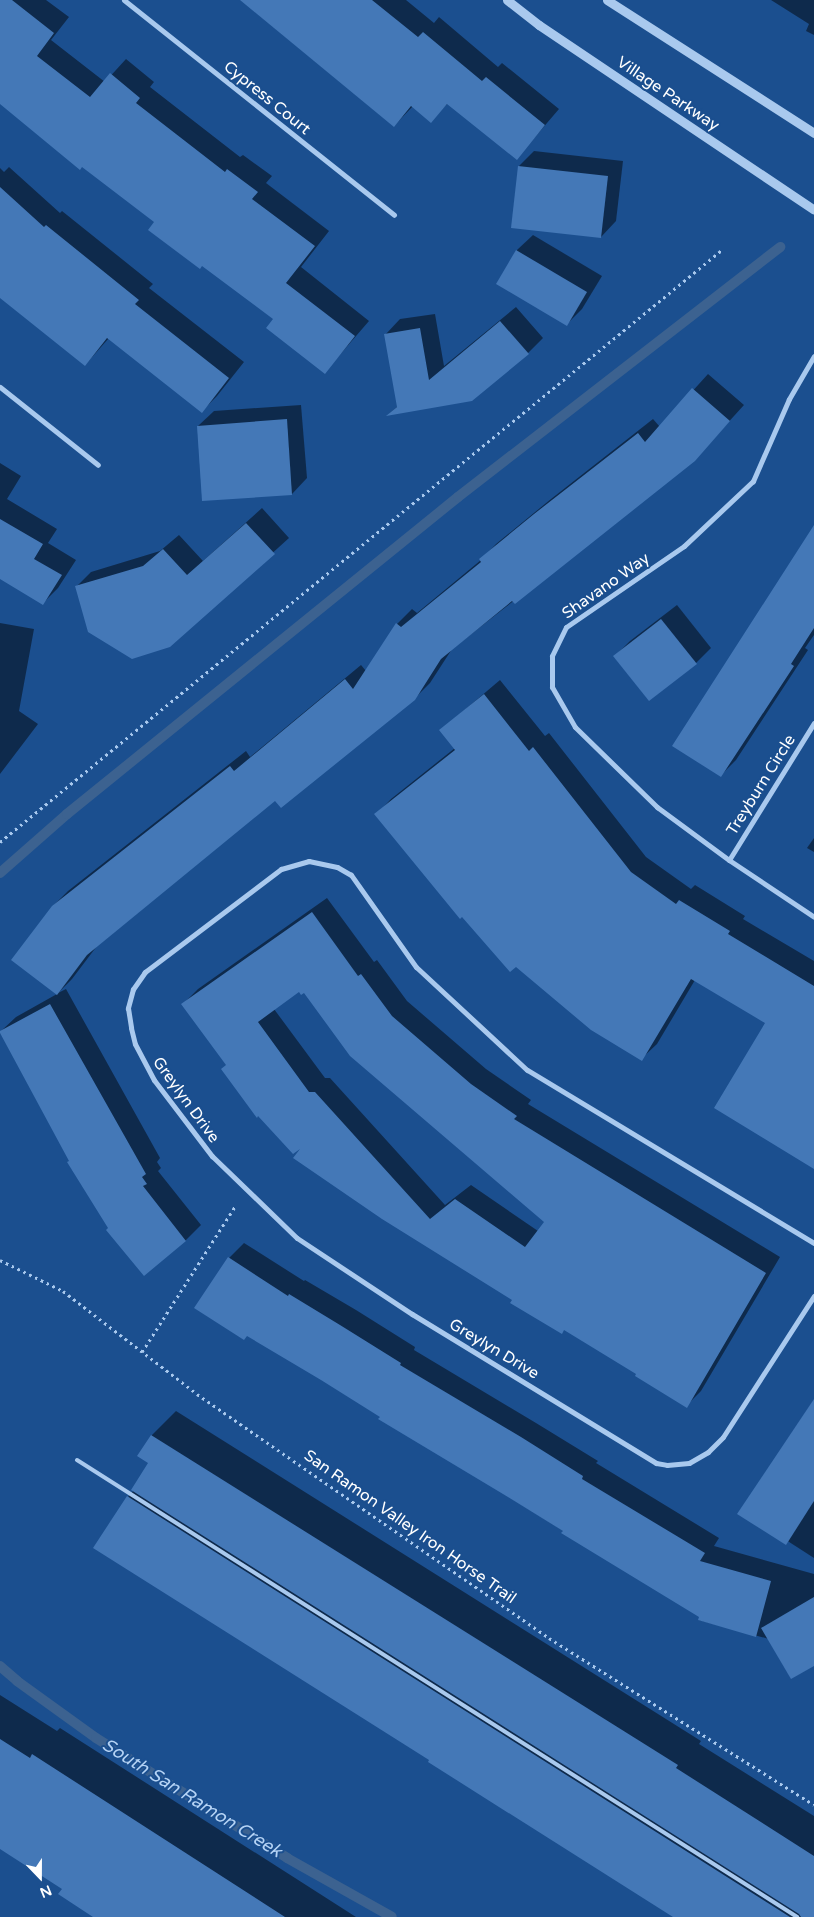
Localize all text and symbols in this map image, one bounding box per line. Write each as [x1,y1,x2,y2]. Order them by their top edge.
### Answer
street label: Village Parkway [613,53,723,135]
street label: Cypress Court [220,57,314,139]
street label: Shavano Way [559,549,653,623]
street label: Treyburn Circle [722,731,800,839]
street label: Greylyn Drive [148,1053,224,1147]
street label: Greylyn Drive [446,1315,542,1383]
street label: San Ramon Valley Iron Horse Trail [300,1446,520,1608]
water label: South San Ramon Creek [98,1734,286,1862]
north arrow [15,1852,65,1902]
text: N [37,1881,54,1901]

